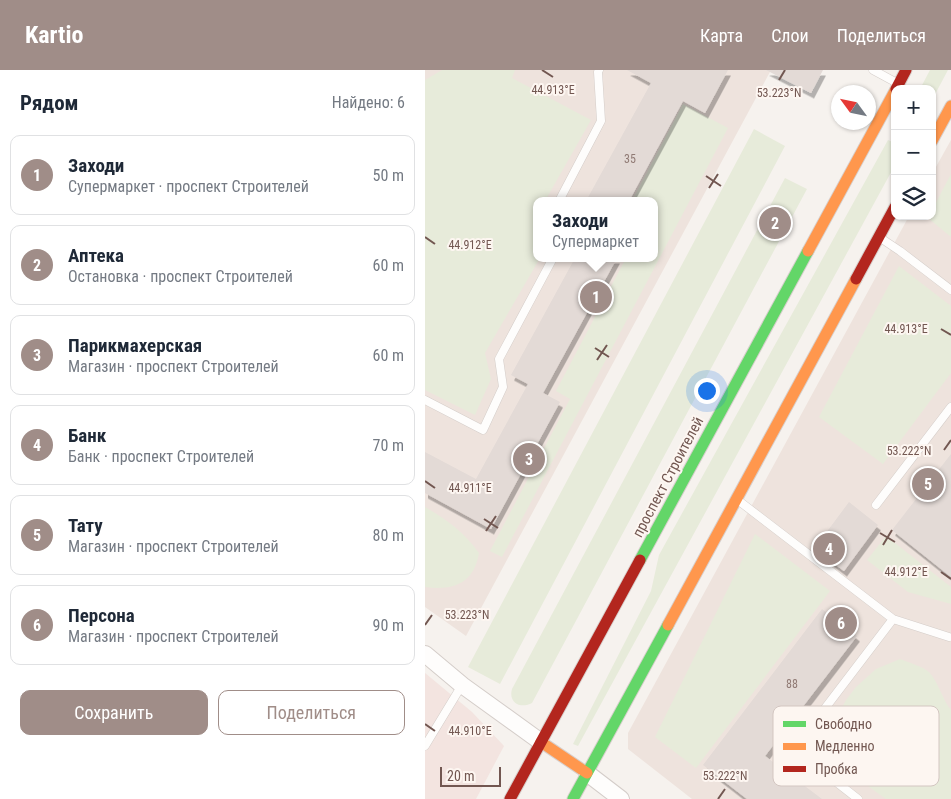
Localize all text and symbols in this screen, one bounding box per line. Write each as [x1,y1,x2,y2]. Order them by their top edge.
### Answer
text: Kartio [25,21,83,49]
text: Карта [700,25,743,46]
text: Слои [771,25,809,46]
text: Поделиться [837,25,926,46]
text: 44.913°E [531,83,575,97]
north arrow [831,85,876,130]
map controls [891,85,936,220]
button: + [891,85,936,130]
text: 53.223°N [757,86,801,100]
text: Рядом [20,91,79,115]
text: Найдено: 6 [332,93,405,112]
button: − [891,130,936,175]
house number: 35 [624,152,636,166]
text: Заходи [68,154,124,177]
text: 1 [33,166,41,185]
text: 50 m [372,166,404,185]
button: layers [891,175,936,220]
text: Супермаркет · проспект Строителей [68,177,309,196]
popup [533,197,658,262]
pin: 2 [759,204,791,242]
text: Заходи [552,209,608,232]
text: Супермаркет [552,232,639,251]
text: 44.912°E [448,238,492,252]
text: Аптека [68,244,124,267]
text: 2 [33,256,41,275]
text: 60 m [372,256,404,275]
text: Остановка · проспект Строителей [68,267,293,286]
pin: 1 [580,278,612,316]
text: 44.913°E [884,322,928,336]
text: Парикмахерская [68,334,202,357]
text: 3 [33,346,41,365]
text: 60 m [372,346,404,365]
text: Магазин · проспект Строителей [68,357,279,376]
your location [694,378,720,404]
street label: проспект Строителей [629,414,707,540]
text: Банк [68,424,106,447]
text: 4 [33,436,41,455]
text: 70 m [372,436,404,455]
pin: 3 [513,440,545,478]
text: 53.222°N [887,444,931,458]
text: Банк · проспект Строителей [68,447,254,466]
pin: 5 [912,465,944,503]
text: 44.911°E [448,481,492,495]
text: Тату [68,514,103,537]
text: 5 [33,526,41,545]
text: 80 m [372,526,404,545]
pin: 4 [813,530,845,568]
text: Магазин · проспект Строителей [68,537,279,556]
text: 44.912°E [884,565,928,579]
text: Персона [68,604,135,627]
pin: 6 [825,604,857,642]
text: 53.223°N [445,608,489,622]
text: 6 [33,616,41,635]
text: 90 m [372,616,404,635]
text: Магазин · проспект Строителей [68,627,279,646]
house number: 88 [786,677,798,691]
button: Сохранить [20,690,208,735]
button: Поделиться [218,690,405,735]
legend [773,706,939,786]
text: Свободно [815,716,872,732]
text: 44.910°E [448,724,492,738]
text: Медленно [815,738,875,754]
text: Пробка [815,761,858,777]
scale bar [440,764,501,787]
text: 20 m [447,768,475,784]
text: 53.222°N [703,769,747,783]

